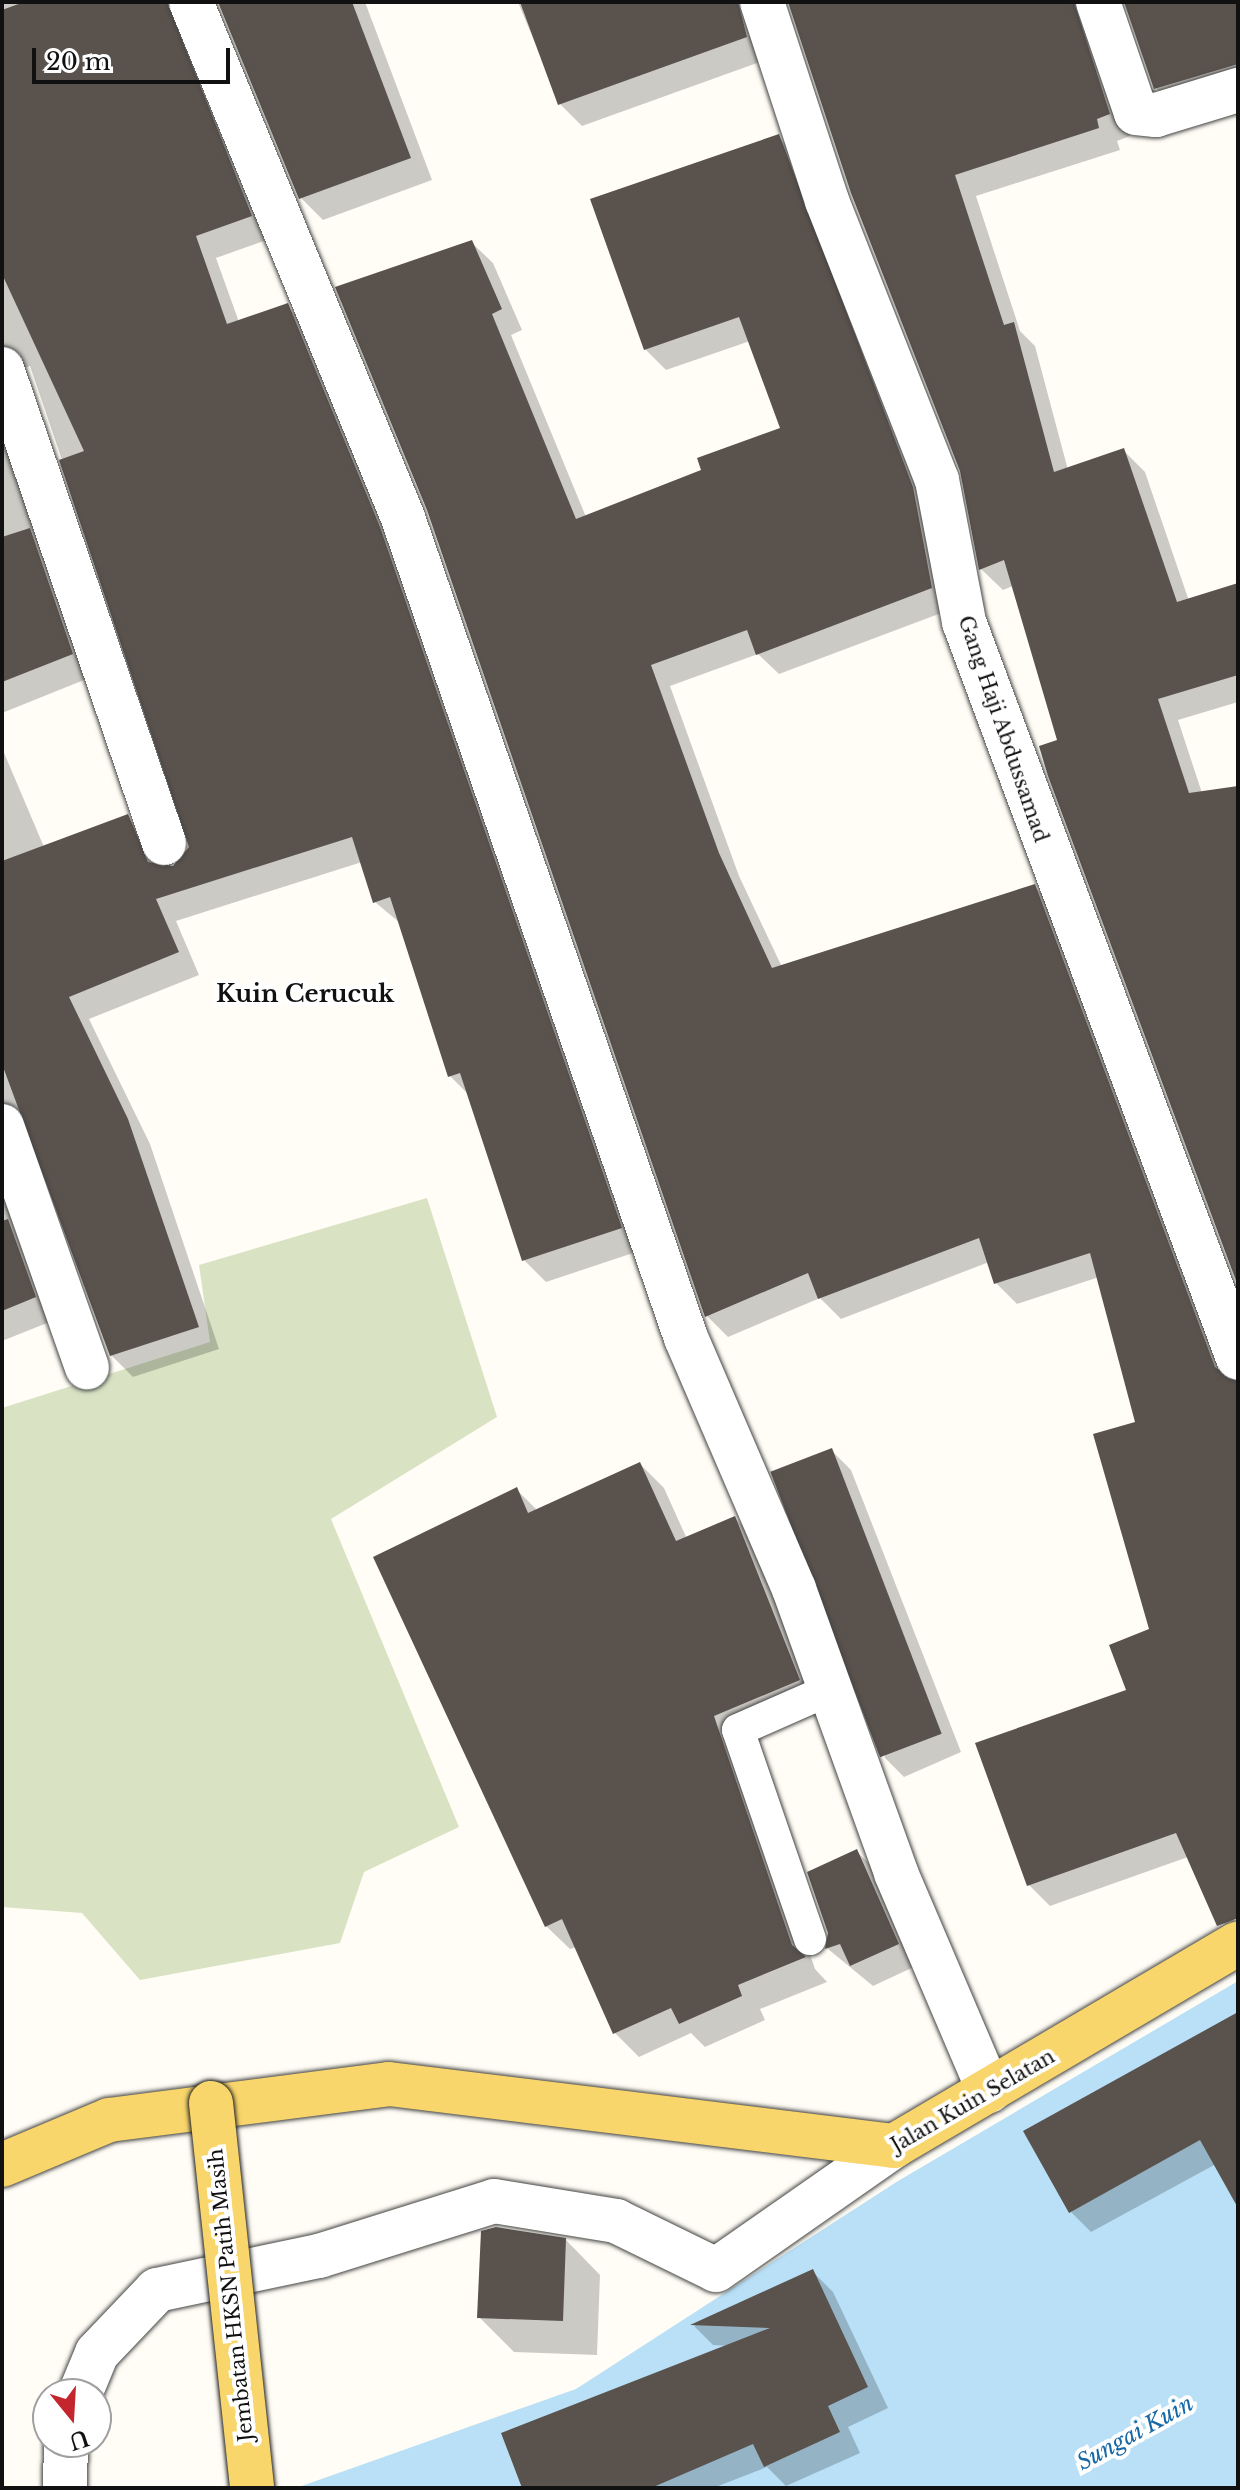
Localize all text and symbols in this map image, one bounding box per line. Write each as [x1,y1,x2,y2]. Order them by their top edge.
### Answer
scale bar [36,32,234,82]
text: 20 m [46,47,111,76]
street label: Gang Haji Abdussamad [953,612,1053,846]
district label: Kuin Cerucuk [216,980,394,1008]
street label: Jalan Kuin Selatan [887,2044,1059,2158]
street label: Jembatan HKSN Patih Masih [204,2147,258,2443]
north arrow [32,2378,112,2458]
water label: Sungai Kuin [1072,2390,1198,2476]
text: U [66,2424,92,2455]

